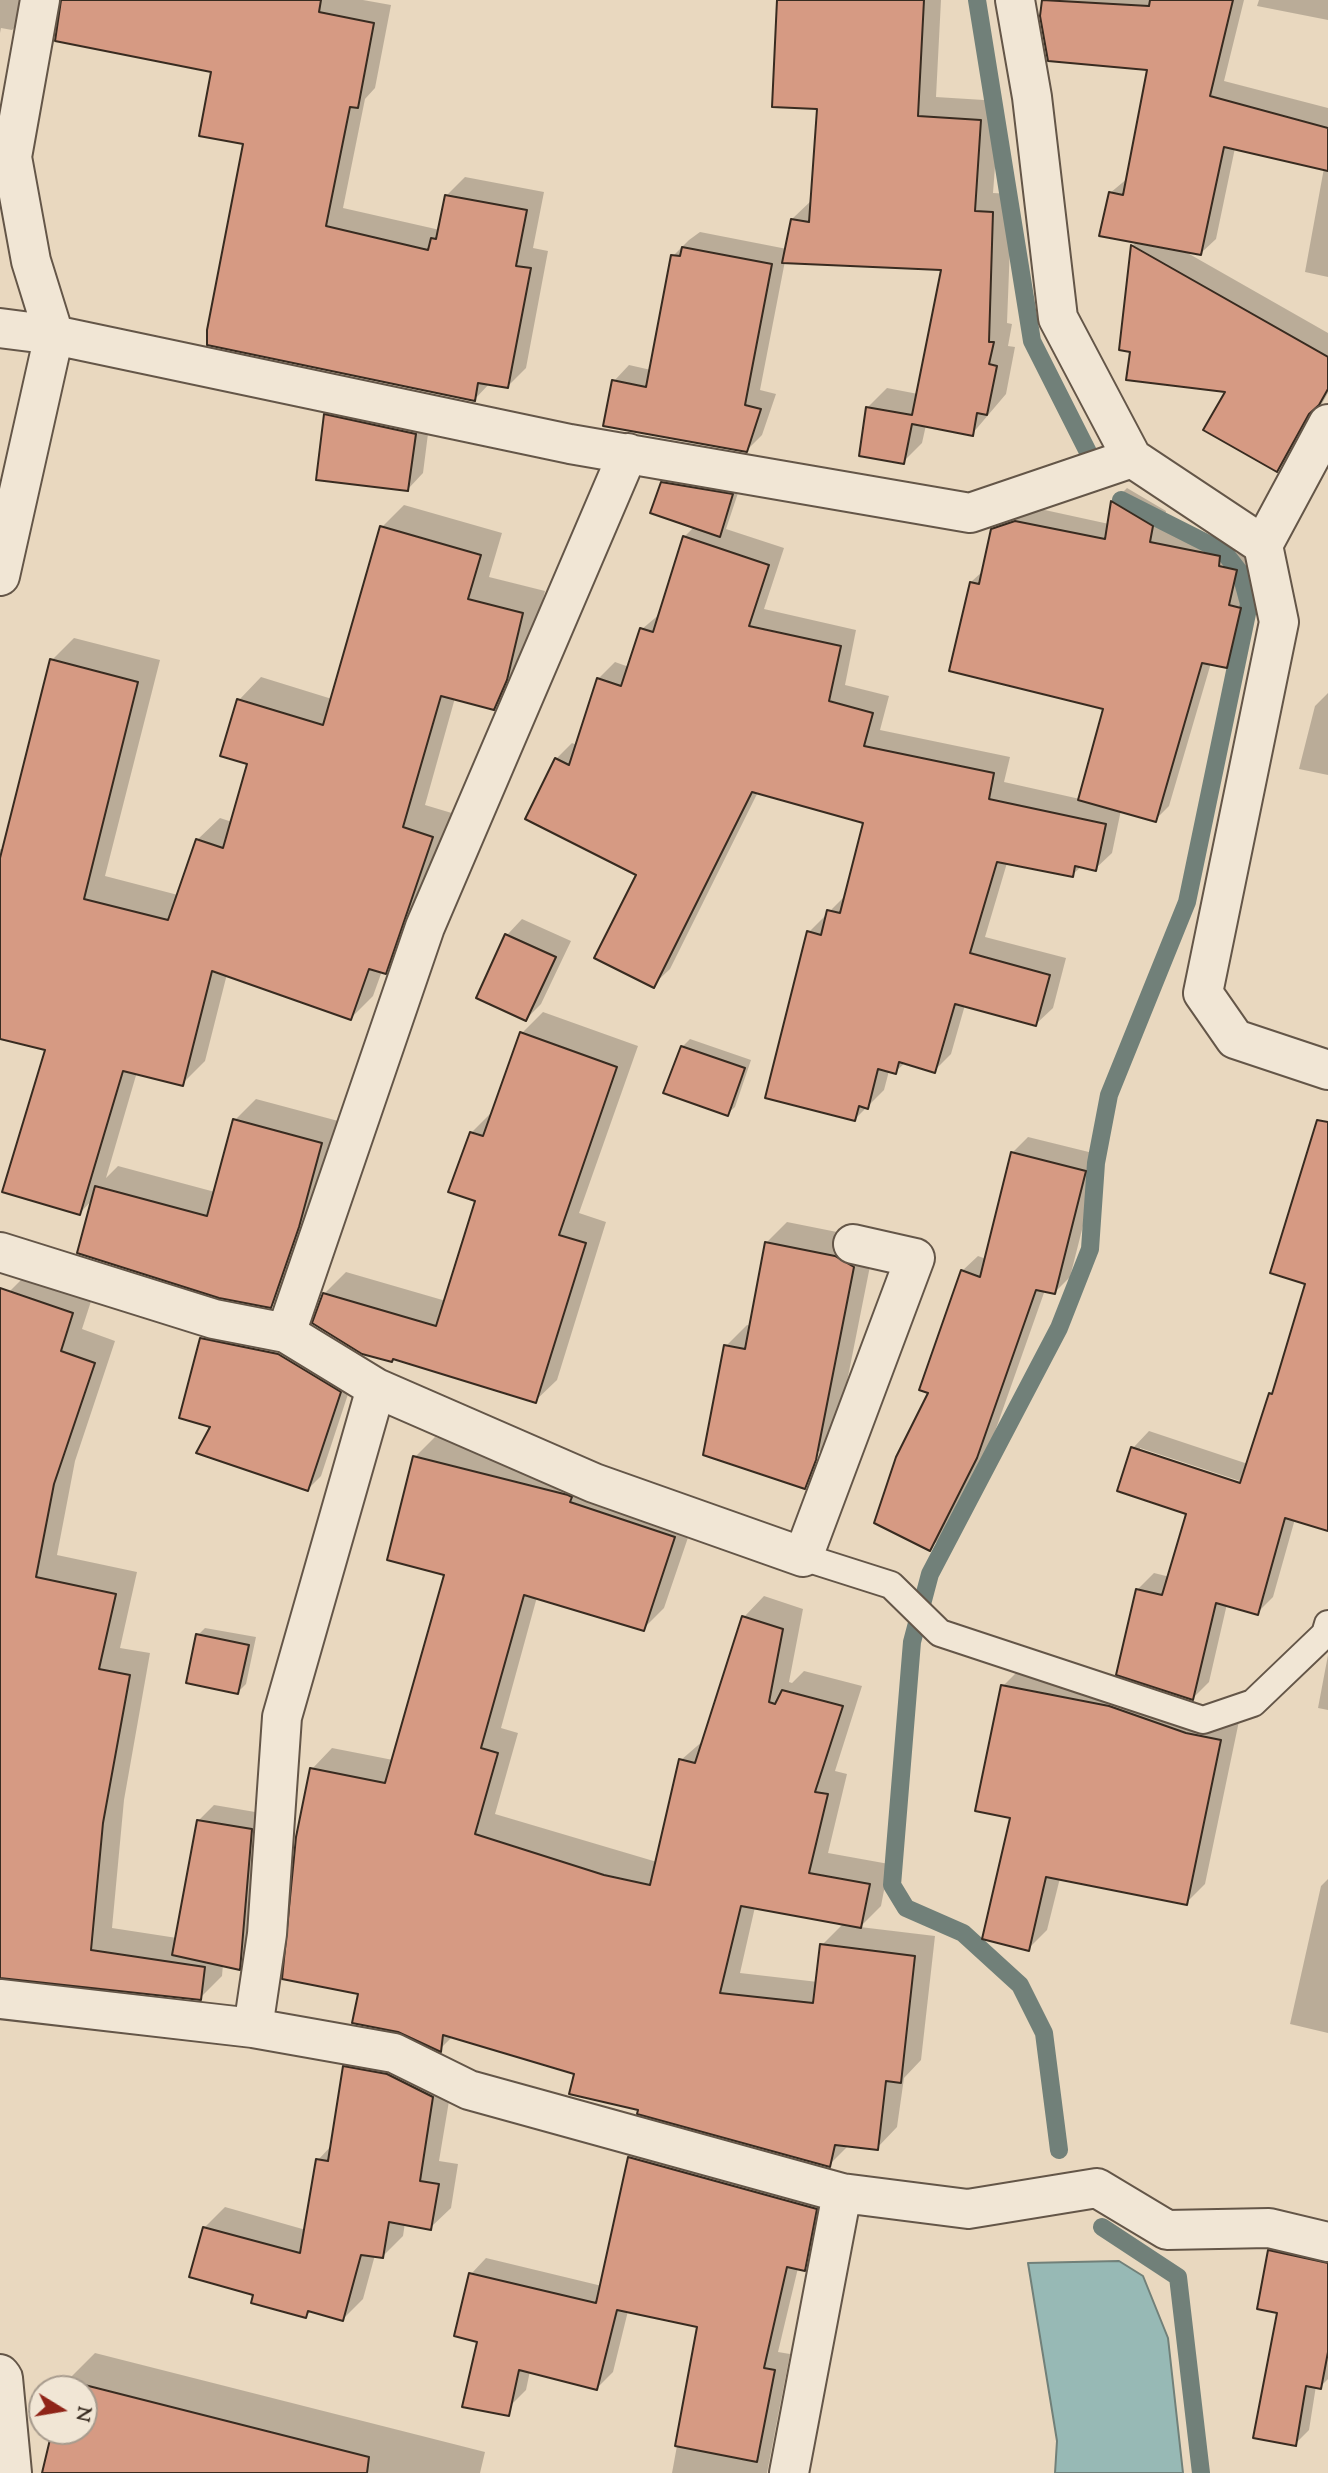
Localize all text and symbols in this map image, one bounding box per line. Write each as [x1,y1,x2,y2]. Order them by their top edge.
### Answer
north arrow [28,2375,98,2445]
text: N [67,2404,97,2424]

